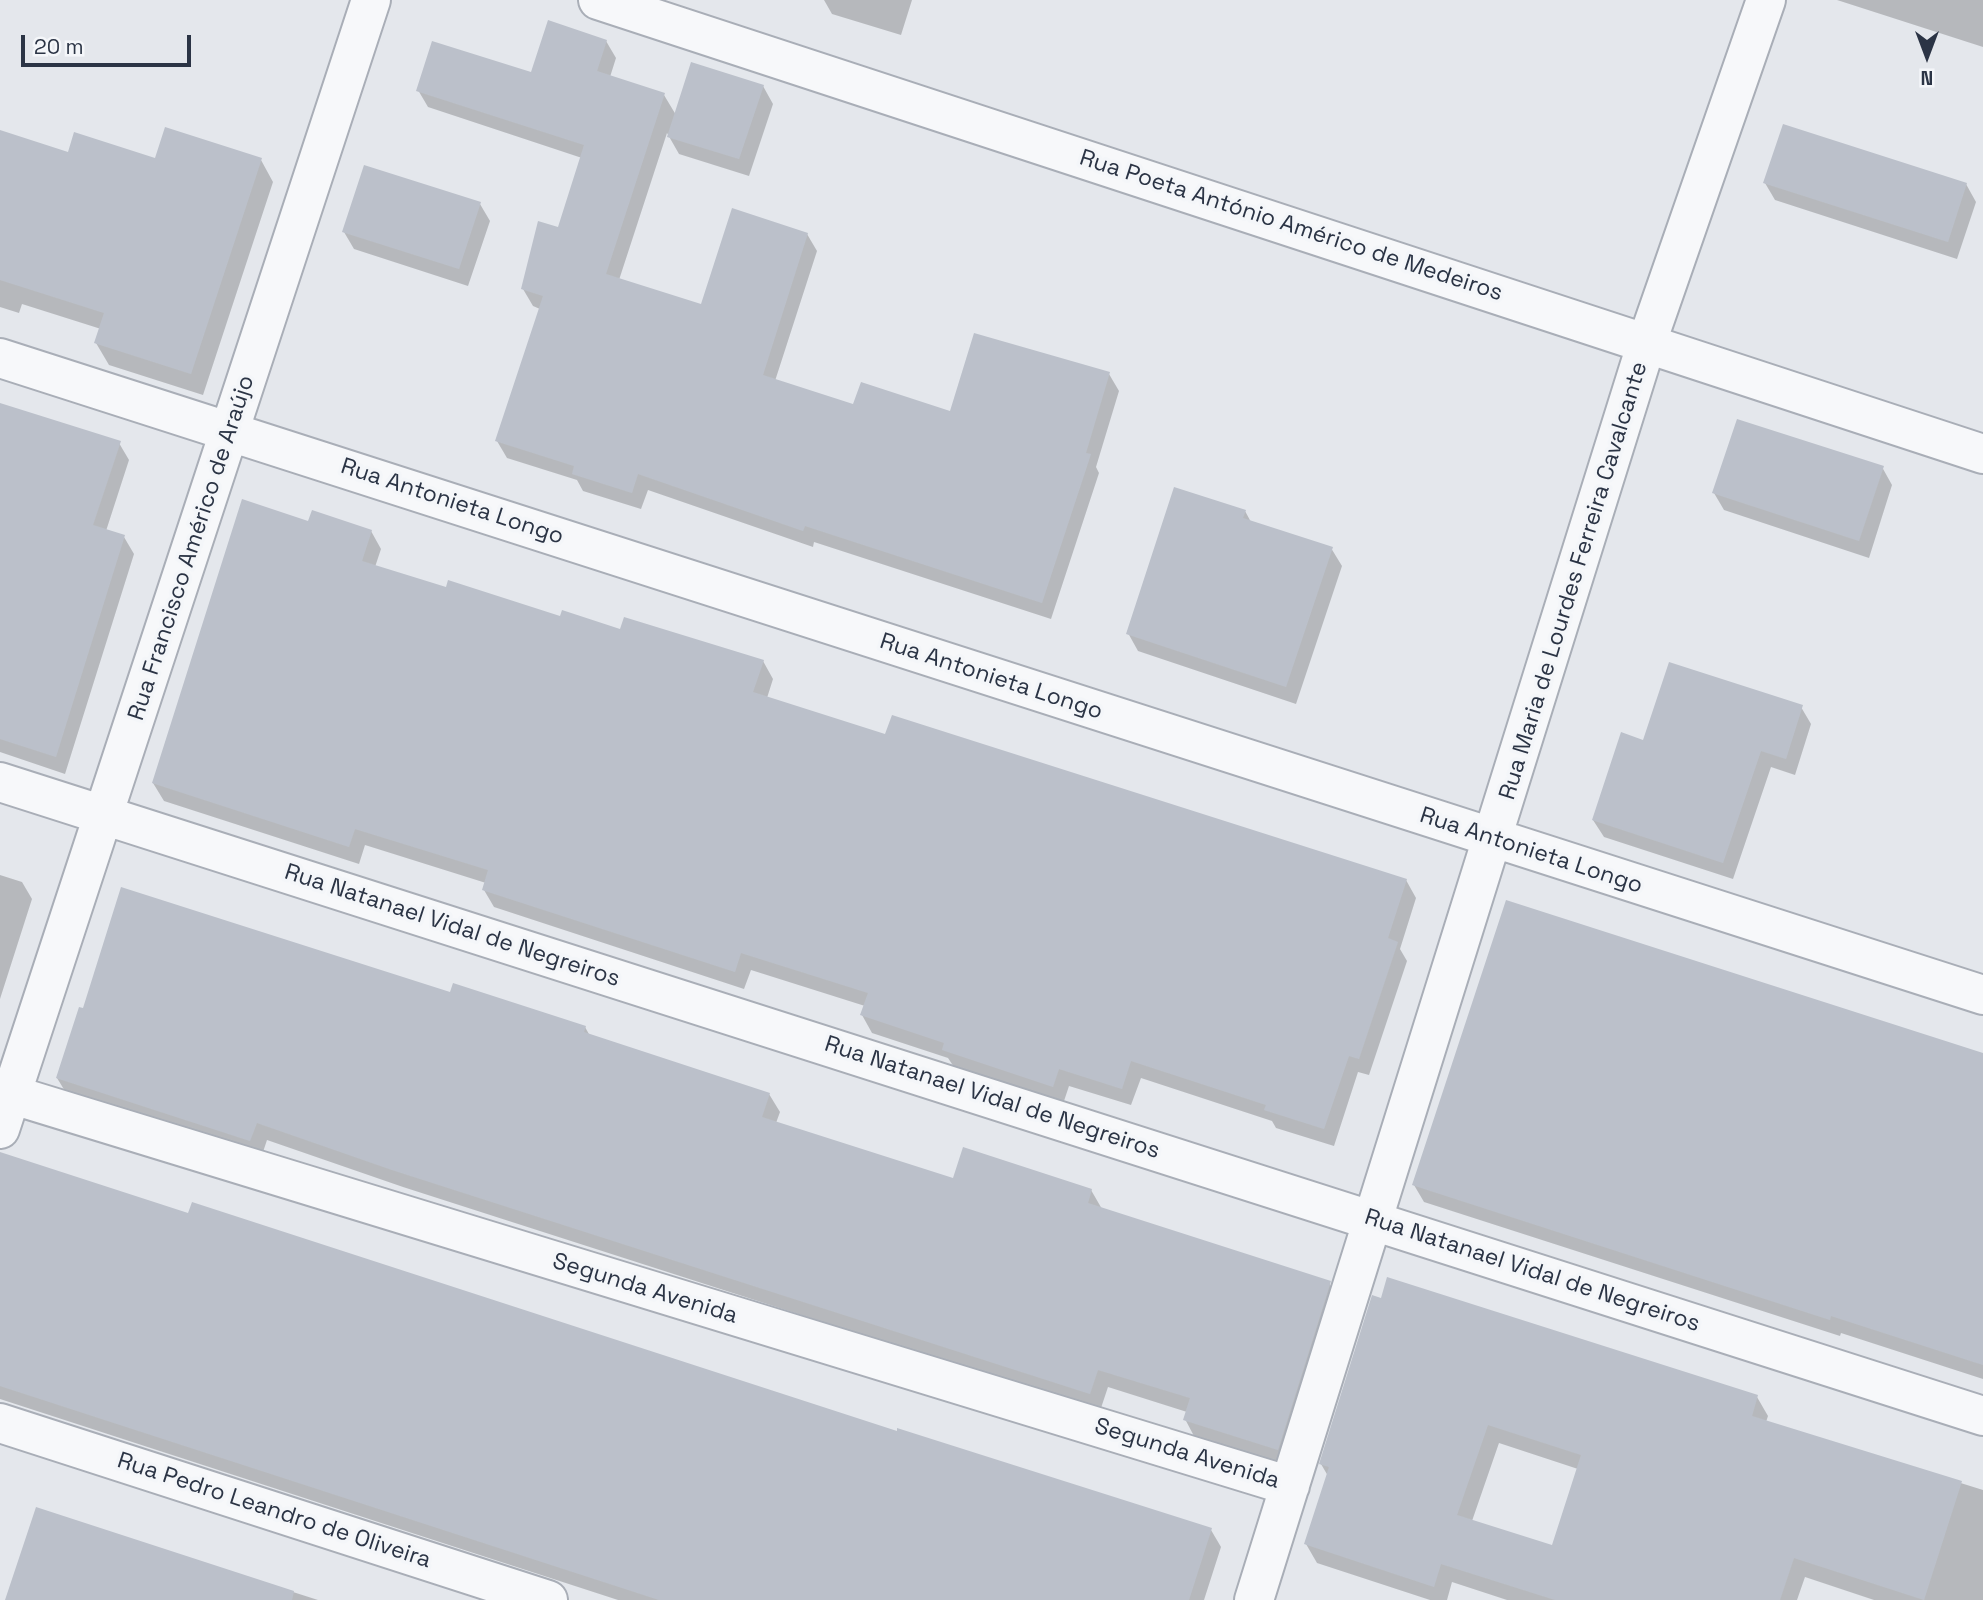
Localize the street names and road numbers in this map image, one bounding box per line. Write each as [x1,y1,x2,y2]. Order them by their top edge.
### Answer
street label: Rua Poeta António Américo de Medeiros [1076,144,1506,308]
street label: Rua Maria de Lourdes Ferreira Cavalcante [1494,359,1654,803]
street label: Rua Francisco Américo de Araújo [123,372,261,724]
street label: Rua Antonieta Longo [337,453,567,551]
street label: Rua Antonieta Longo [876,628,1106,726]
street label: Rua Antonieta Longo [1416,802,1646,900]
street label: Rua Natanael Vidal de Negreiros [281,859,623,993]
street label: Rua Natanael Vidal de Negreiros [821,1031,1163,1165]
street label: Rua Natanael Vidal de Negreiros [1361,1204,1703,1338]
street label: Segunda Avenida [549,1248,741,1330]
street label: Segunda Avenida [1091,1413,1283,1495]
street label: Rua Pedro Leandro de Oliveira [114,1447,434,1575]

